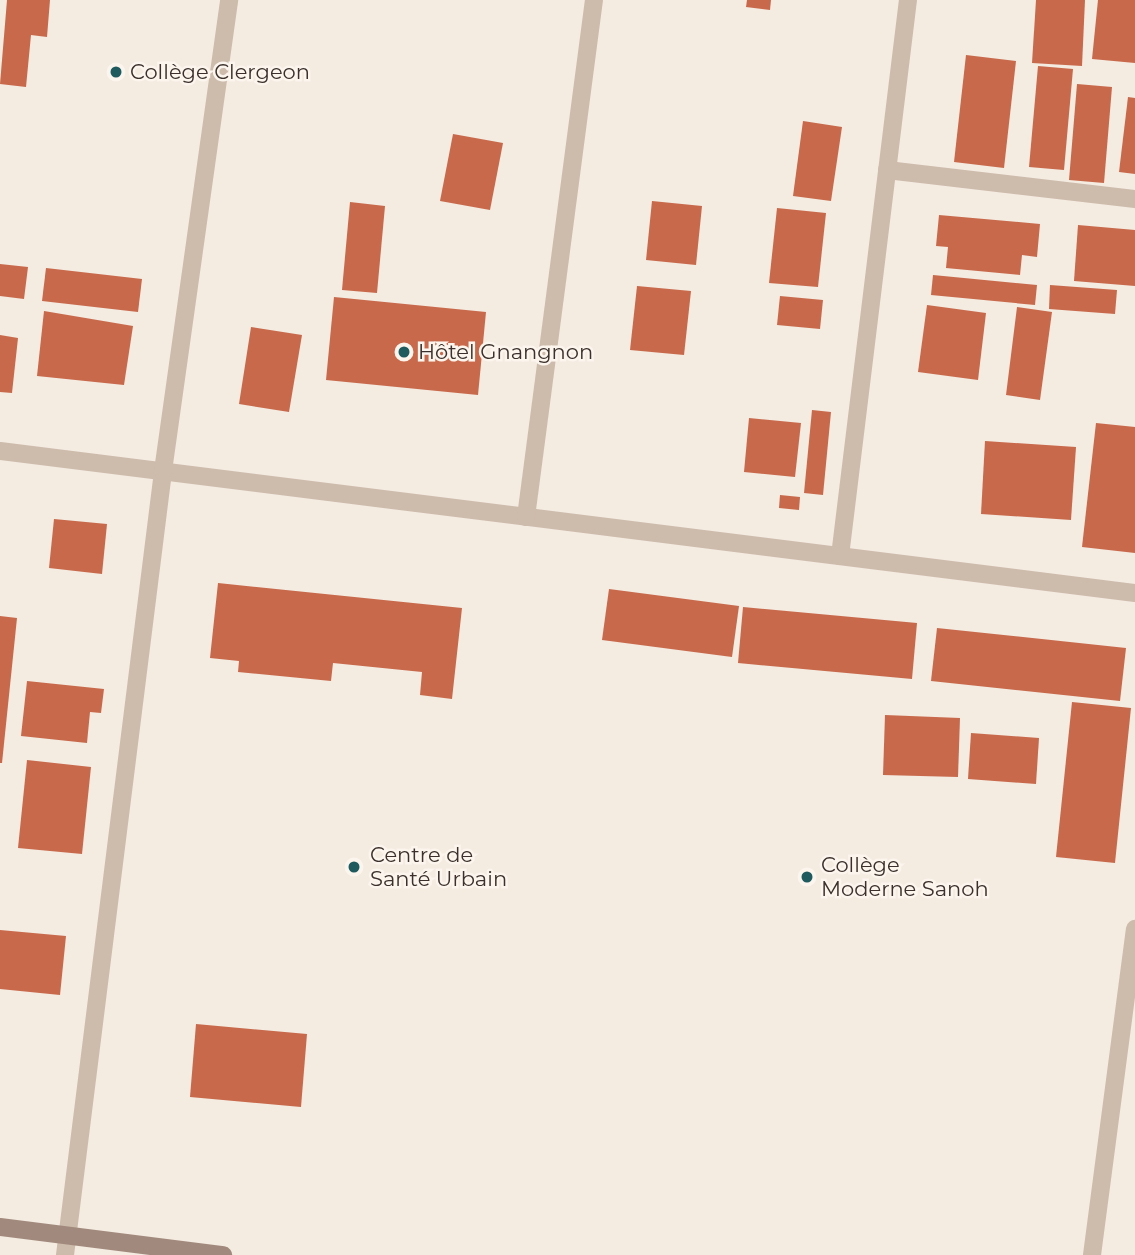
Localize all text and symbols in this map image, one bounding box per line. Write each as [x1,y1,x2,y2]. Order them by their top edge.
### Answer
place label: Collège Clergeon [130,59,310,85]
marker: Collège Clergeon [108,64,124,80]
place label: Hôtel Gnangnon [418,339,593,365]
marker: Hôtel Gnangnon [396,344,412,360]
place label: Centre de Santé Urbain [370,842,507,892]
place label: Collège Moderne Sanoh [821,852,989,902]
marker: Centre de Santé Urbain [344,857,364,877]
marker: Collège Moderne Sanoh [799,869,815,885]

